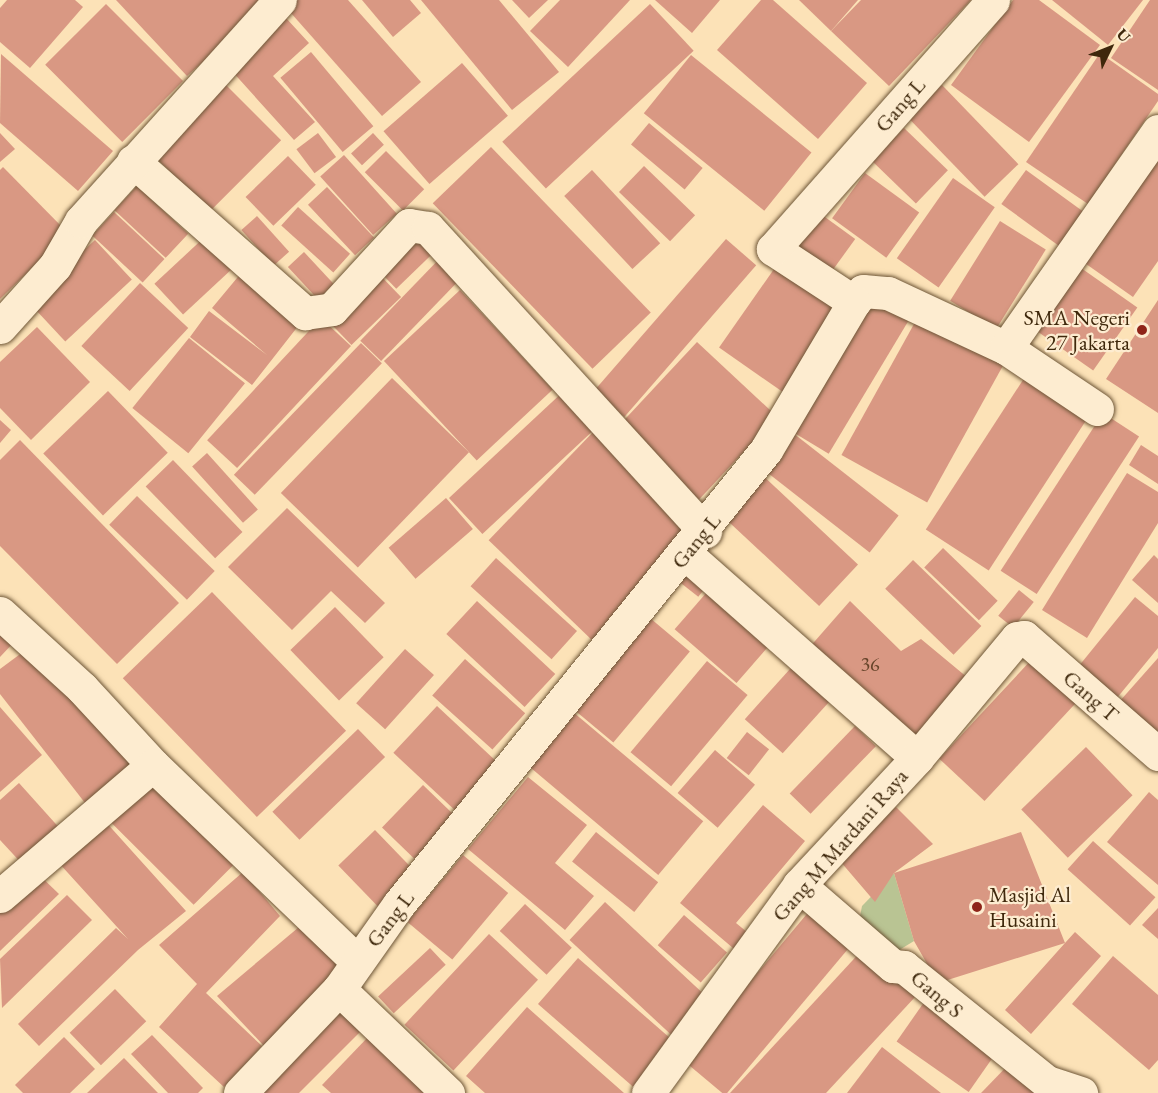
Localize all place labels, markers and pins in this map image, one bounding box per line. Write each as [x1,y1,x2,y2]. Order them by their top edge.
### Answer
place label: SMA Negeri 27 Jakarta [1023,304,1130,356]
marker: SMA Negeri 27 Jakarta [1135,323,1149,337]
place label: Masjid Al Husaini [989,881,1071,932]
marker: Masjid Al Husaini [970,900,984,914]

